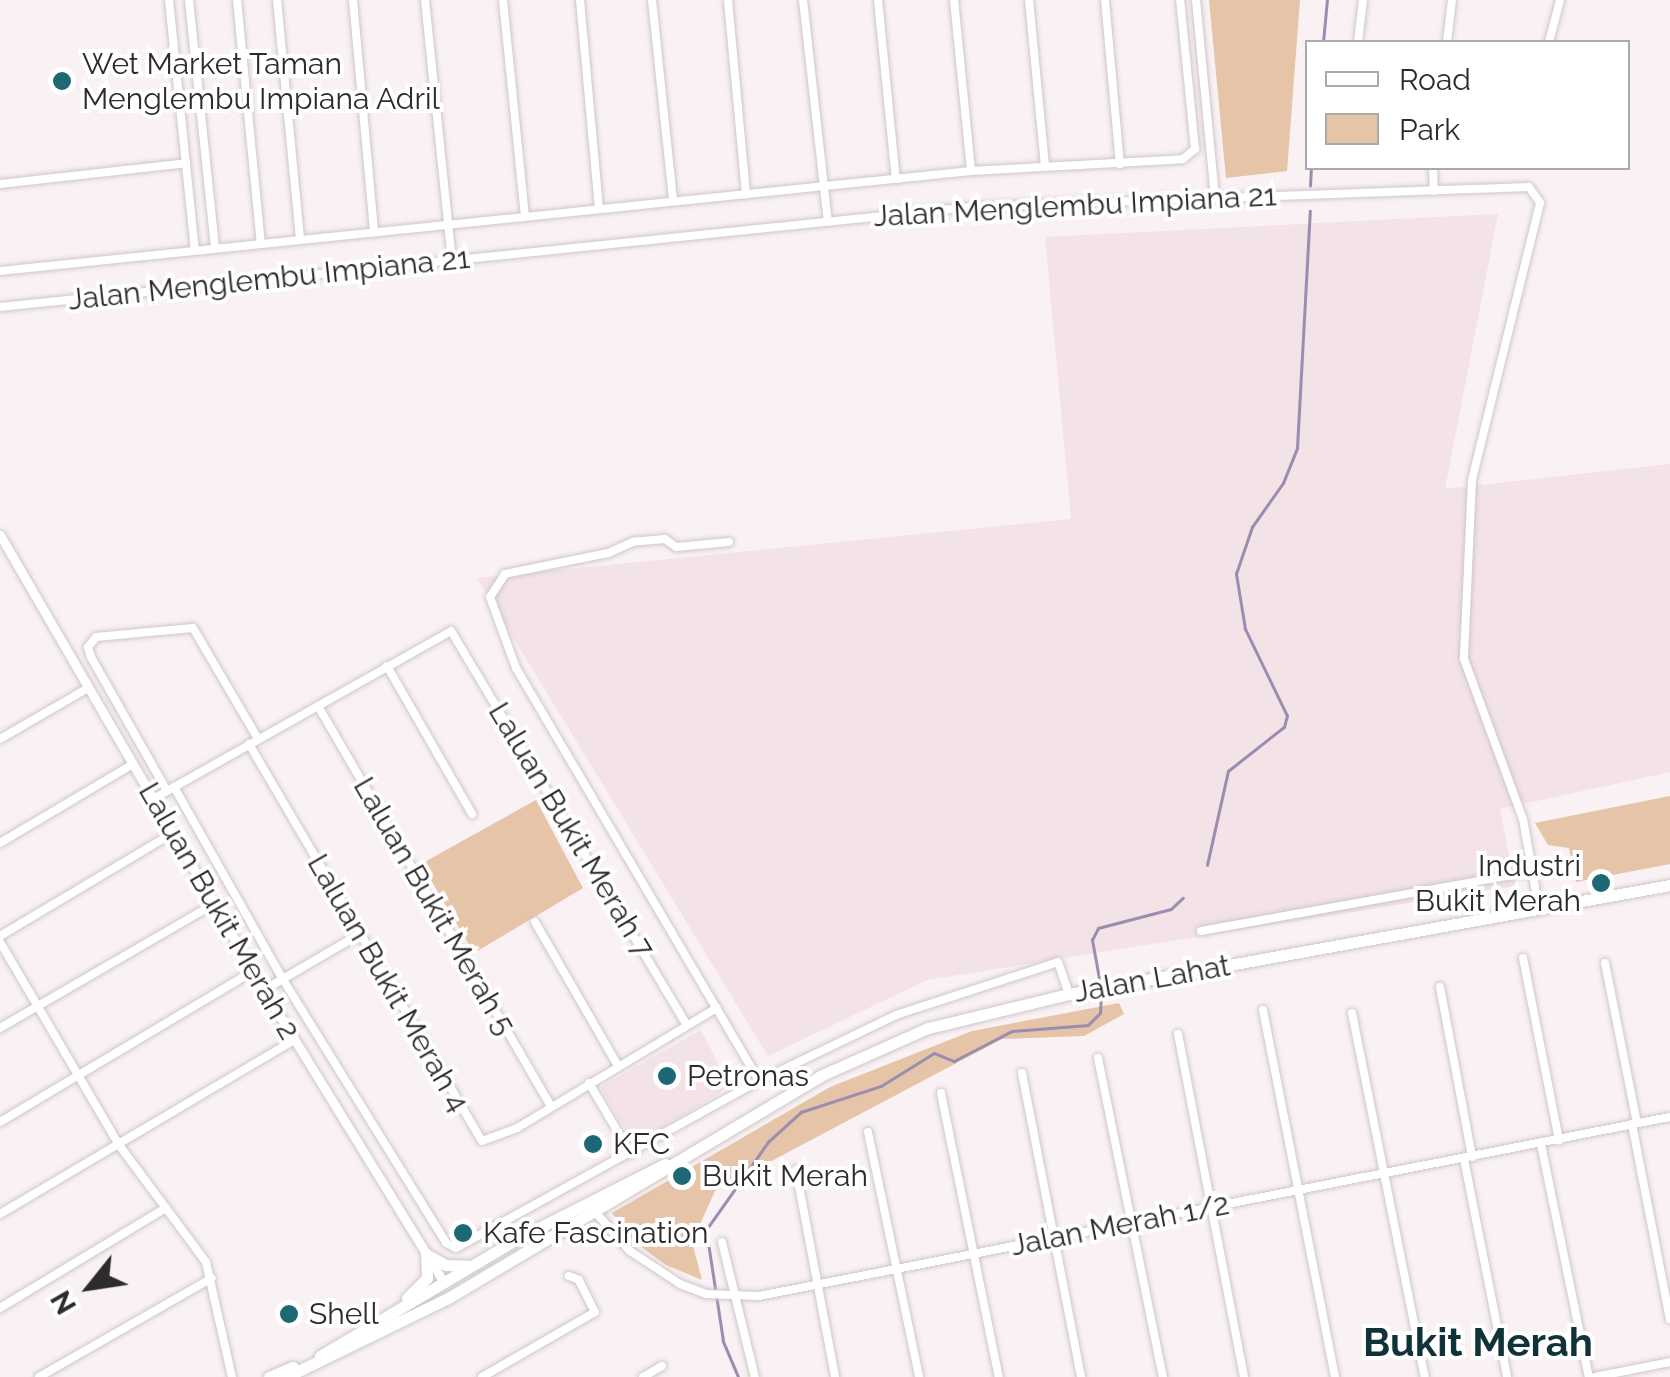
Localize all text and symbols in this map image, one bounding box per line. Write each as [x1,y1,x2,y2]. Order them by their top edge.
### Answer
legend [1305,40,1630,170]
place label: Wet Market Taman Menglembu Impiana Adril [82,46,441,116]
text: Road [1399,62,1471,97]
marker: Wet Market Taman Menglembu Impiana Adril [51,70,73,92]
text: Park [1399,112,1460,147]
street label: Jalan Menglembu Impiana 21 [873,177,1277,235]
street label: Jalan Menglembu Impiana 21 [66,240,472,318]
street label: Laluan Bukit Merah 7 [481,696,661,964]
street label: Laluan Bukit Merah 5 [346,771,522,1041]
street label: Laluan Bukit Merah 2 [131,776,307,1046]
street label: Laluan Bukit Merah 4 [300,848,476,1118]
place label: Industri Bukit Merah [1415,848,1581,918]
marker: Industri Bukit Merah [1590,872,1612,894]
street label: Jalan Lahat [1071,948,1233,1010]
place label: Petronas [687,1058,809,1094]
marker: Petronas [656,1065,678,1087]
place label: KFC [613,1126,670,1162]
marker: KFC [582,1133,604,1155]
place label: Bukit Merah [702,1158,868,1194]
marker: Bukit Merah [671,1165,693,1187]
street label: Jalan Merah 1/2 [1008,1186,1232,1264]
place label: Kafe Fascination [483,1215,708,1251]
marker: Kafe Fascination [452,1222,474,1244]
north arrow [40,1237,140,1337]
text: N [44,1285,83,1320]
place label: Shell [309,1296,379,1332]
marker: Shell [278,1303,300,1325]
district label: Bukit Merah [1363,1318,1593,1366]

